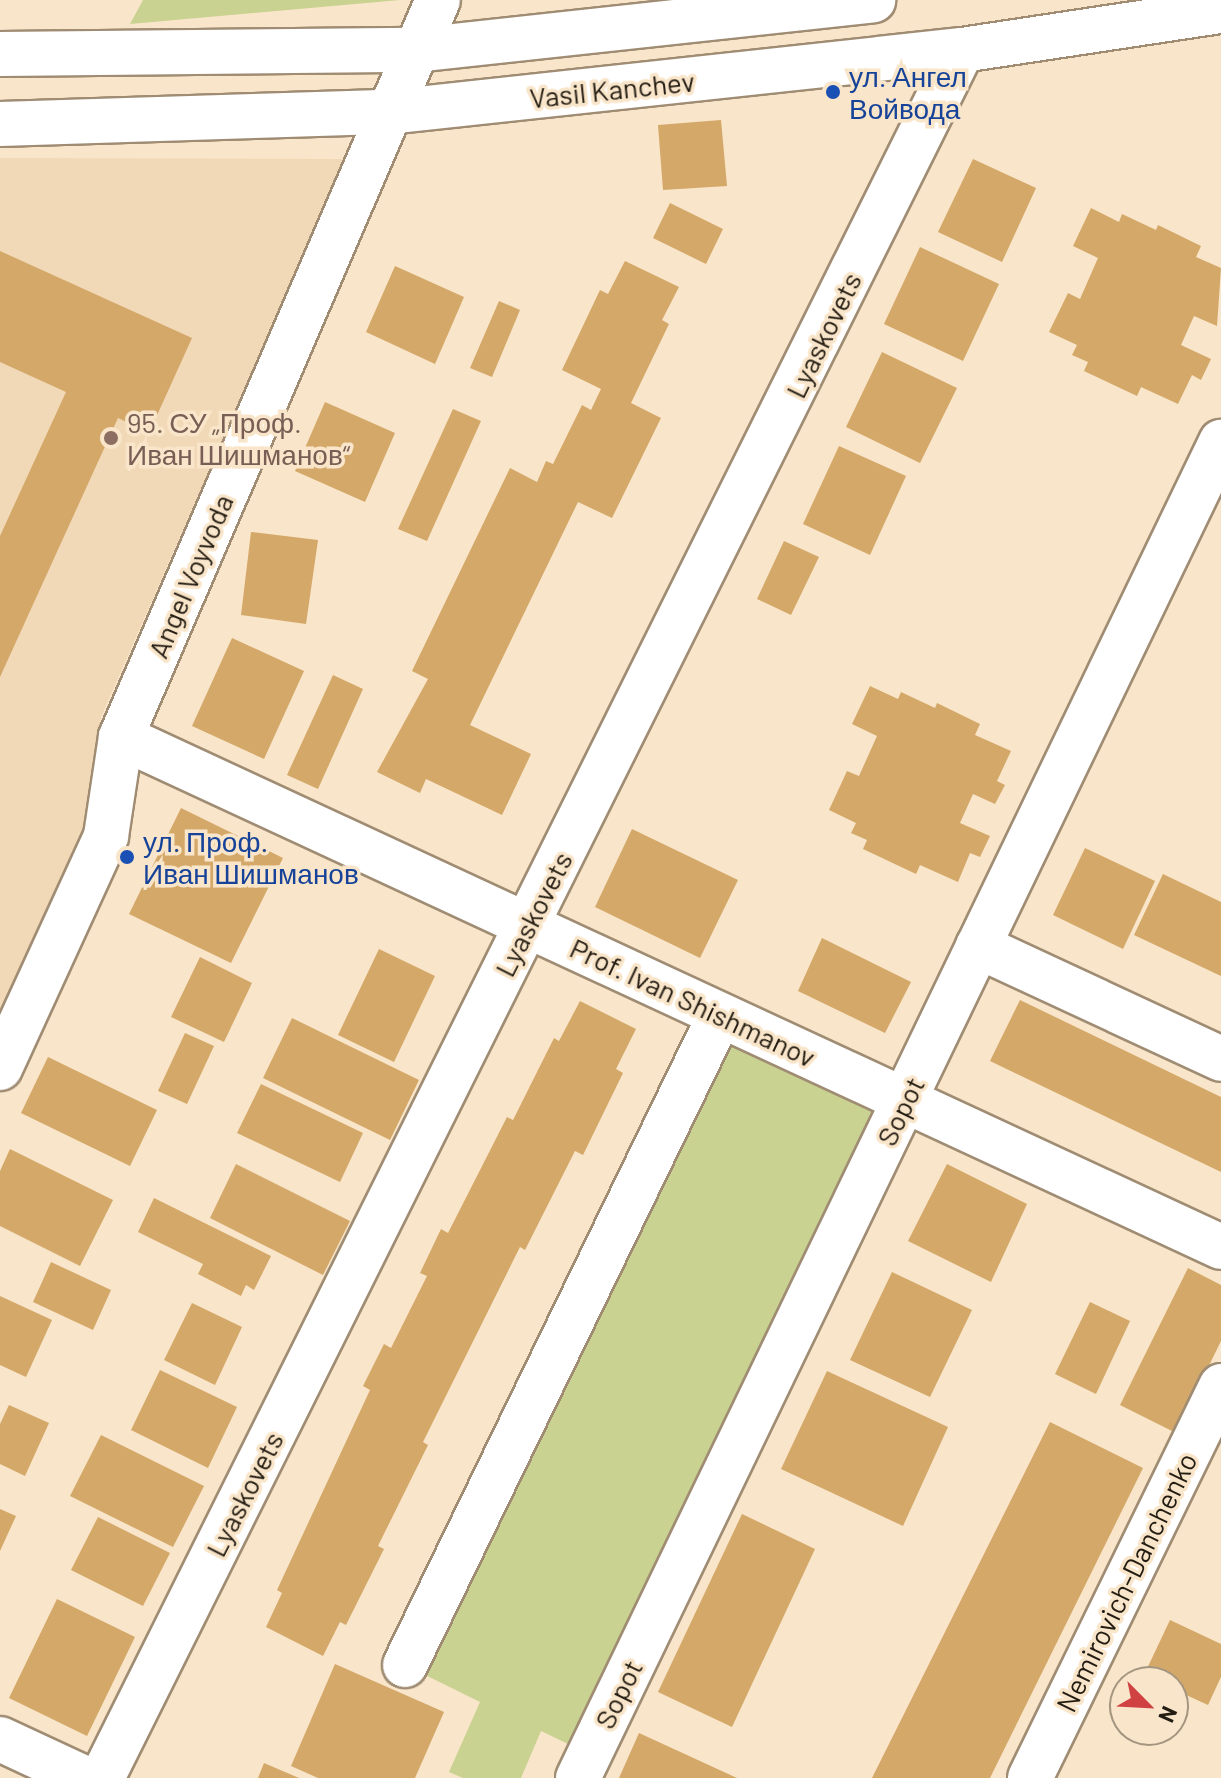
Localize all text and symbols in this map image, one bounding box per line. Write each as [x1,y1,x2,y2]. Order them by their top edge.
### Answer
place label: ул. Ангел Войвода [849,59,967,125]
street label: Vasil Kanchev [528,64,696,114]
marker: ул. Ангел Войвода [824,83,842,101]
street label: Lyaskovets [778,267,868,403]
place label: 95. СУ „Проф. Иван Шишманов“ [127,405,350,471]
marker: 95. СУ „Проф. Иван Шишманов“ [102,429,120,447]
street label: Angel Voyvoda [140,489,240,663]
place label: ул. Проф. Иван Шишманов [143,824,359,890]
street label: Lyaskovets [487,846,579,982]
marker: ул. Проф. Иван Шишманов [118,848,136,866]
street label: Prof. Ivan Shishmanov [565,930,821,1074]
street label: Sopot [869,1071,931,1151]
street label: Lyaskovets [198,1426,290,1562]
street label: Nemirovich-Danchenko [1049,1447,1203,1717]
street label: Sopot [587,1654,649,1734]
north arrow [1109,1666,1189,1746]

